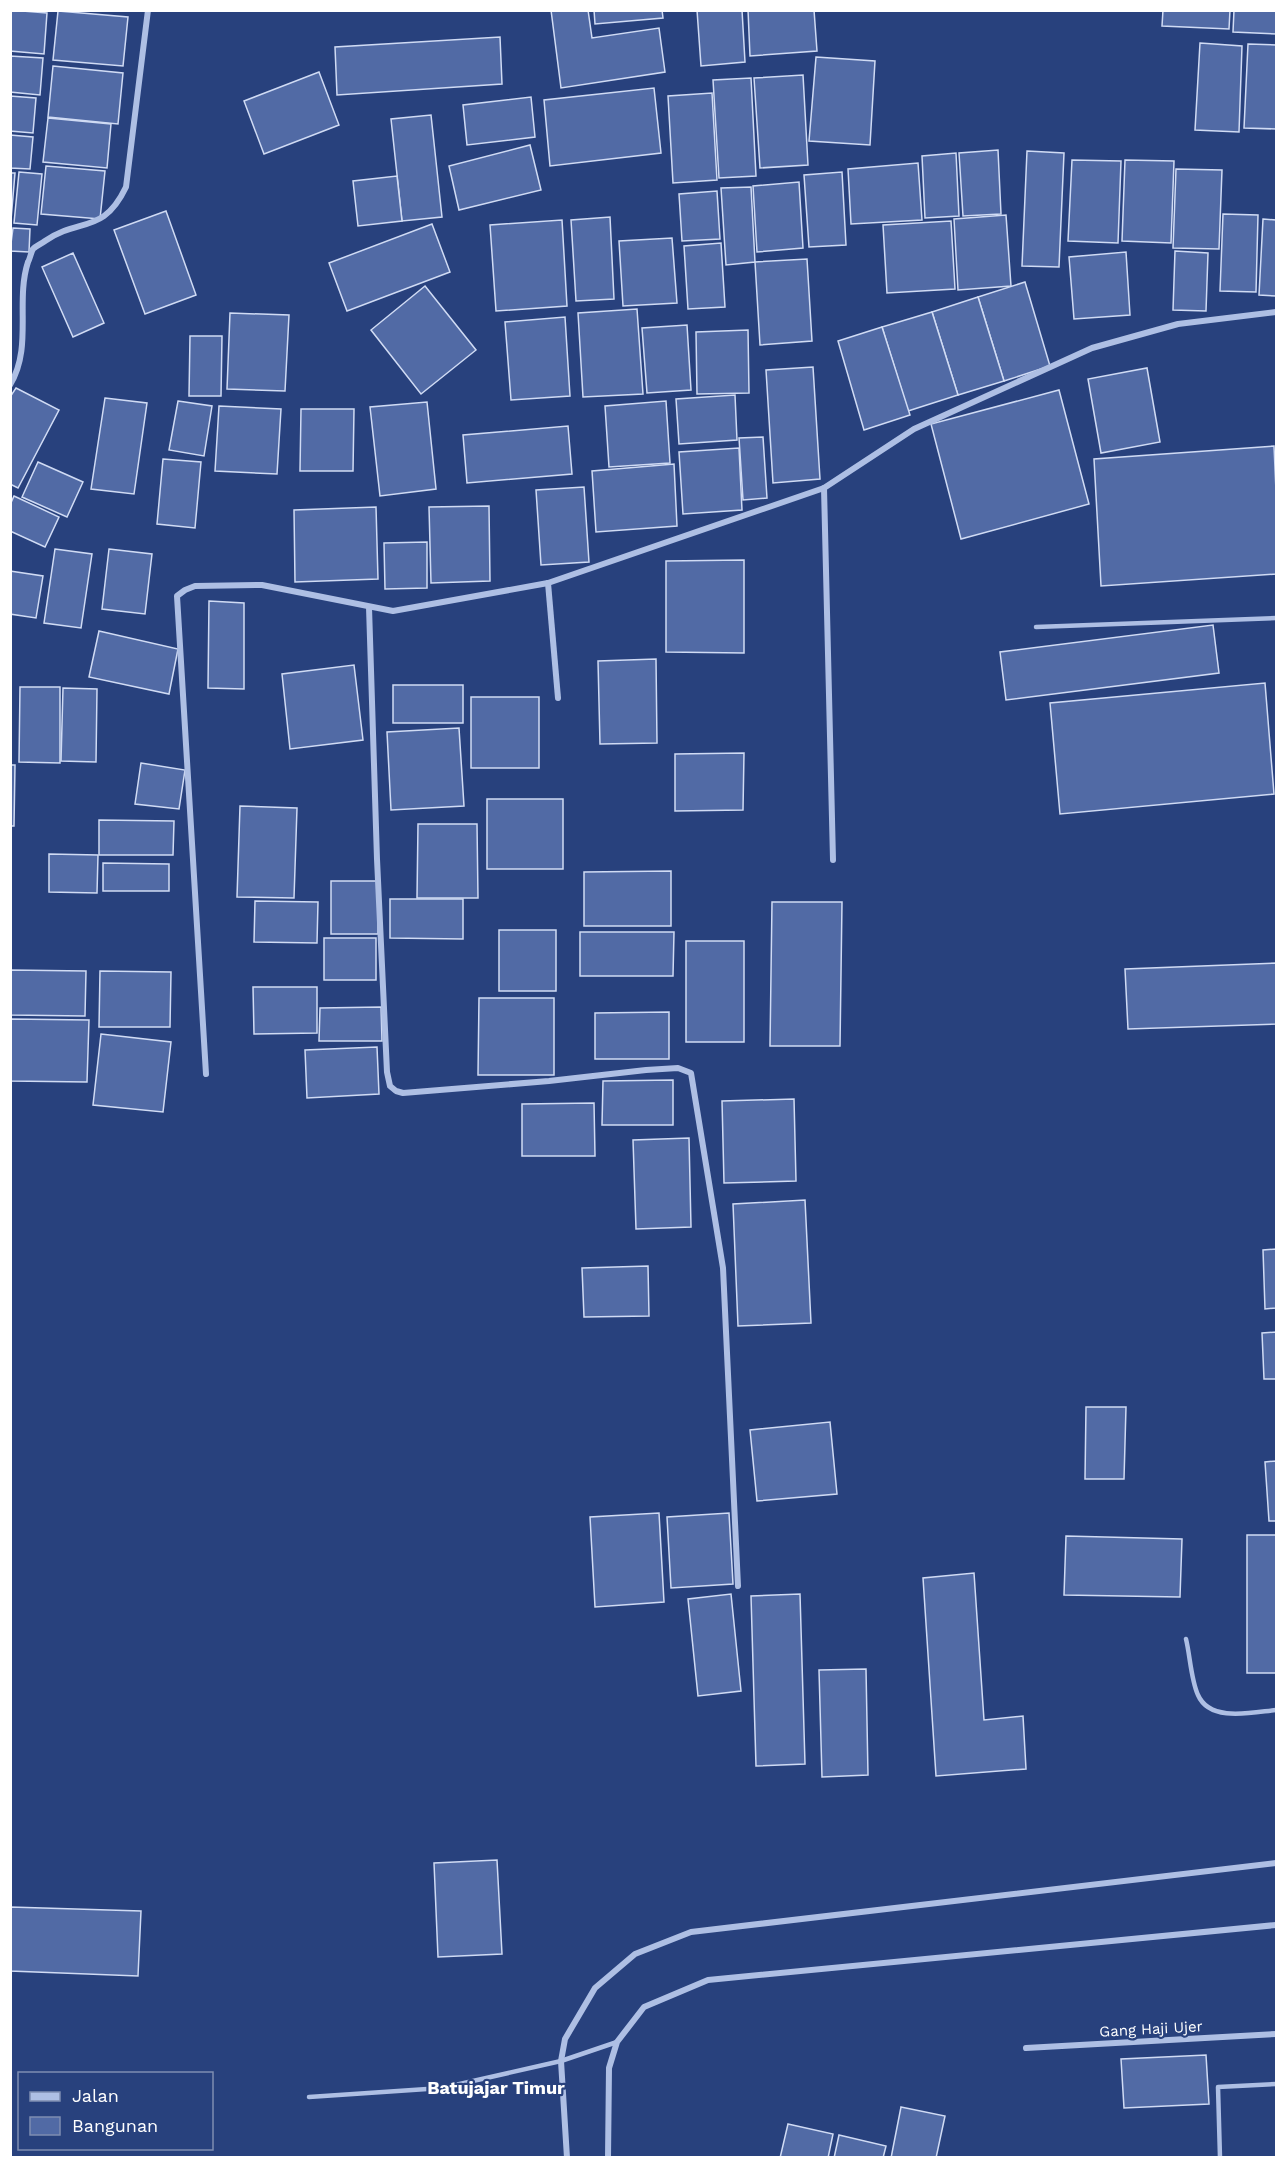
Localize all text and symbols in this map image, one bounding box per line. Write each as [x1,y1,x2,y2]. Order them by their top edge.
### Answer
street label: Gang Haji Ujer [1099,2017,1203,2041]
legend [18,2072,213,2150]
district label: Batujajar Timur [427,2077,565,2098]
text: Jalan [72,2085,119,2106]
text: Bangunan [72,2115,158,2136]

